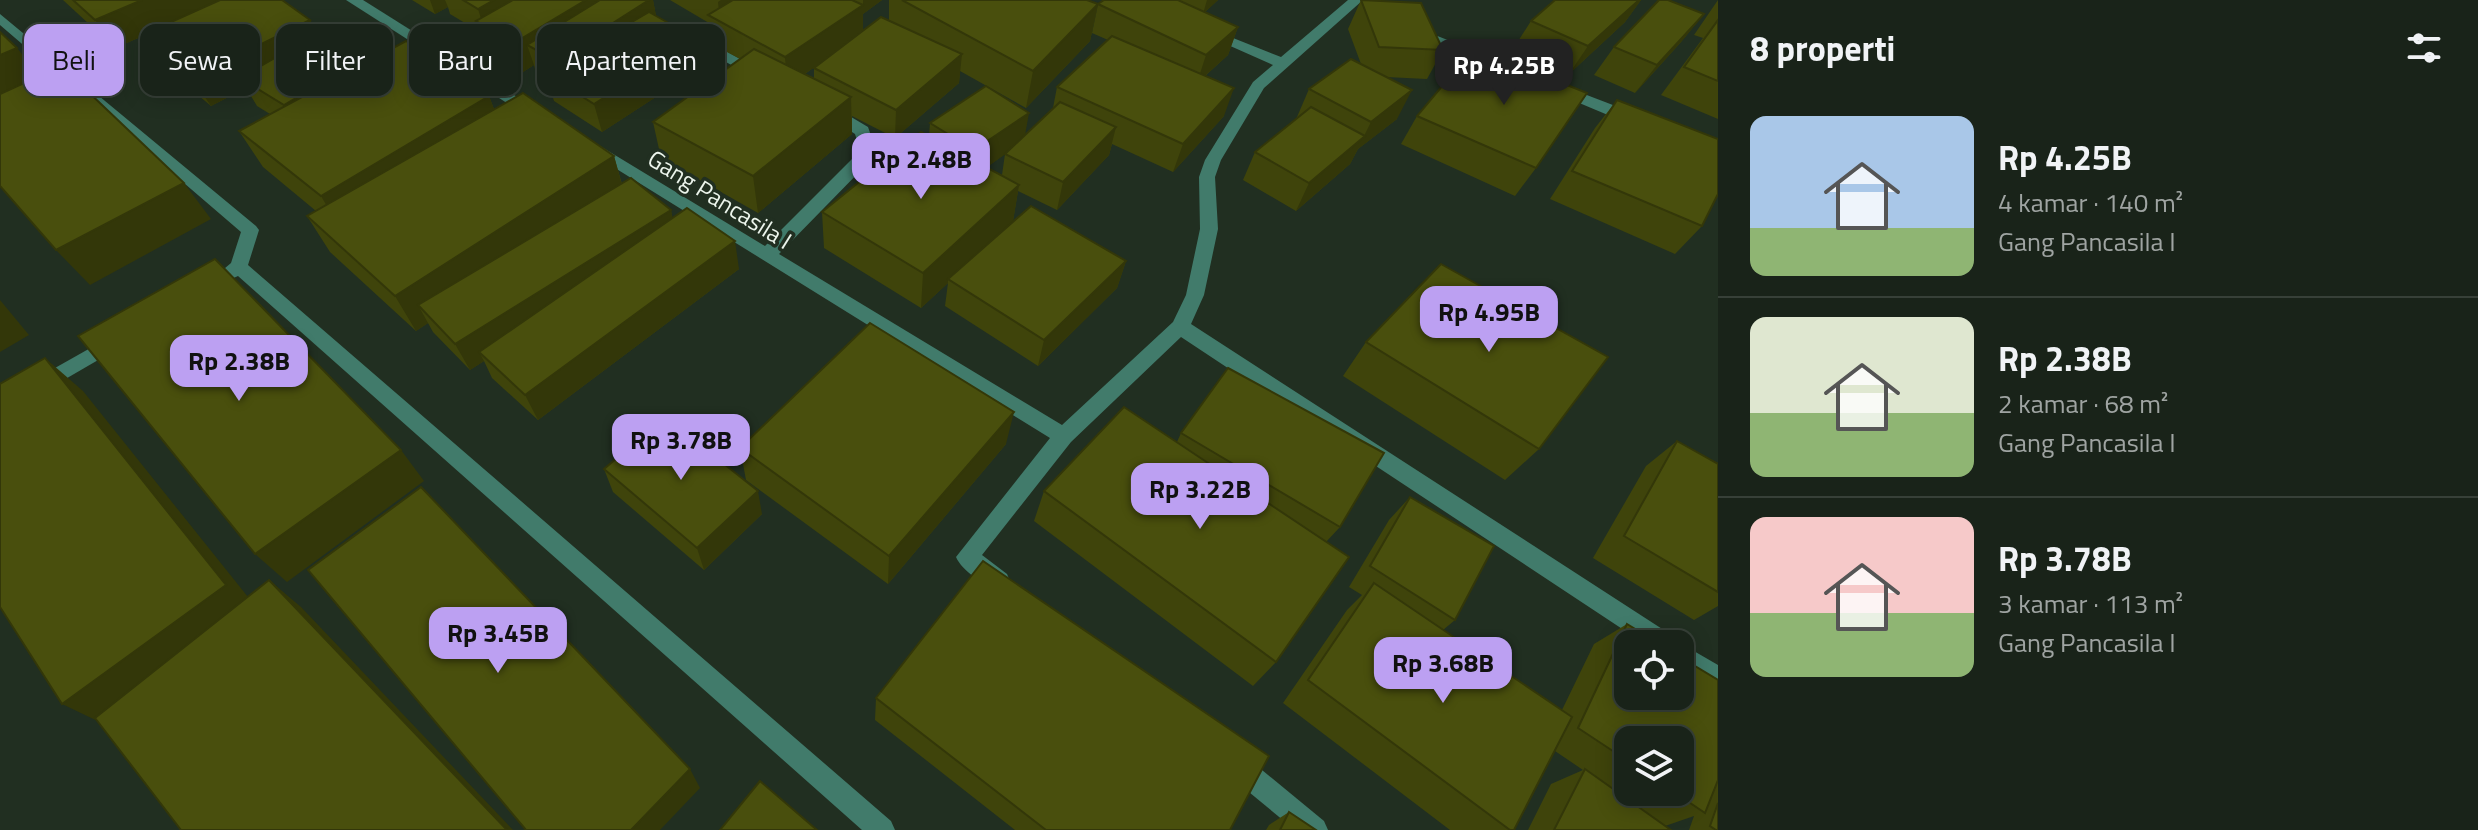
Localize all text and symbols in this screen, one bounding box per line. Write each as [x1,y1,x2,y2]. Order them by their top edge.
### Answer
text: 8 properti [1750,22,1895,74]
chip: Beli [24,24,124,96]
chip: Sewa [140,24,260,96]
chip: Filter [276,24,393,96]
chip: Baru [409,24,521,96]
chip: Apartemen [537,24,725,96]
icon: filters [2402,26,2446,70]
pin: Rp 4.25B [1421,39,1587,107]
text: Rp 4.25B [1453,45,1555,84]
text: Rp 4.25B [1998,131,2132,183]
pin: Rp 2.48B [838,133,1004,201]
text: Rp 2.48B [870,139,972,178]
street label: Gang Pancasila I [641,140,799,258]
icon: home [1814,148,1910,244]
text: 4 kamar · 140 m² [1998,183,2183,222]
text: Gang Pancasila I [1998,222,2176,261]
pin: Rp 4.95B [1406,286,1572,354]
text: Rp 4.95B [1438,292,1540,331]
text: Rp 2.38B [1998,332,2132,384]
pin: Rp 2.38B [156,335,322,403]
text: Rp 2.38B [188,341,290,380]
icon: home [1814,349,1910,445]
text: 2 kamar · 68 m² [1998,384,2168,423]
pin: Rp 3.78B [598,414,764,482]
text: Rp 3.78B [630,420,732,459]
text: Gang Pancasila I [1998,423,2176,462]
pin: Rp 3.22B [1117,463,1283,531]
text: Rp 3.22B [1149,469,1251,508]
text: Rp 3.78B [1998,532,2132,584]
icon: home [1814,549,1910,645]
text: 3 kamar · 113 m² [1998,584,2183,623]
pin: Rp 3.45B [415,607,581,675]
text: Rp 3.45B [447,613,549,652]
text: Gang Pancasila I [1998,623,2176,662]
map controls [1614,630,1694,806]
button: locate [1614,630,1694,710]
pin: Rp 3.68B [1360,637,1526,705]
text: Rp 3.68B [1392,643,1494,682]
button: layers [1614,726,1694,806]

